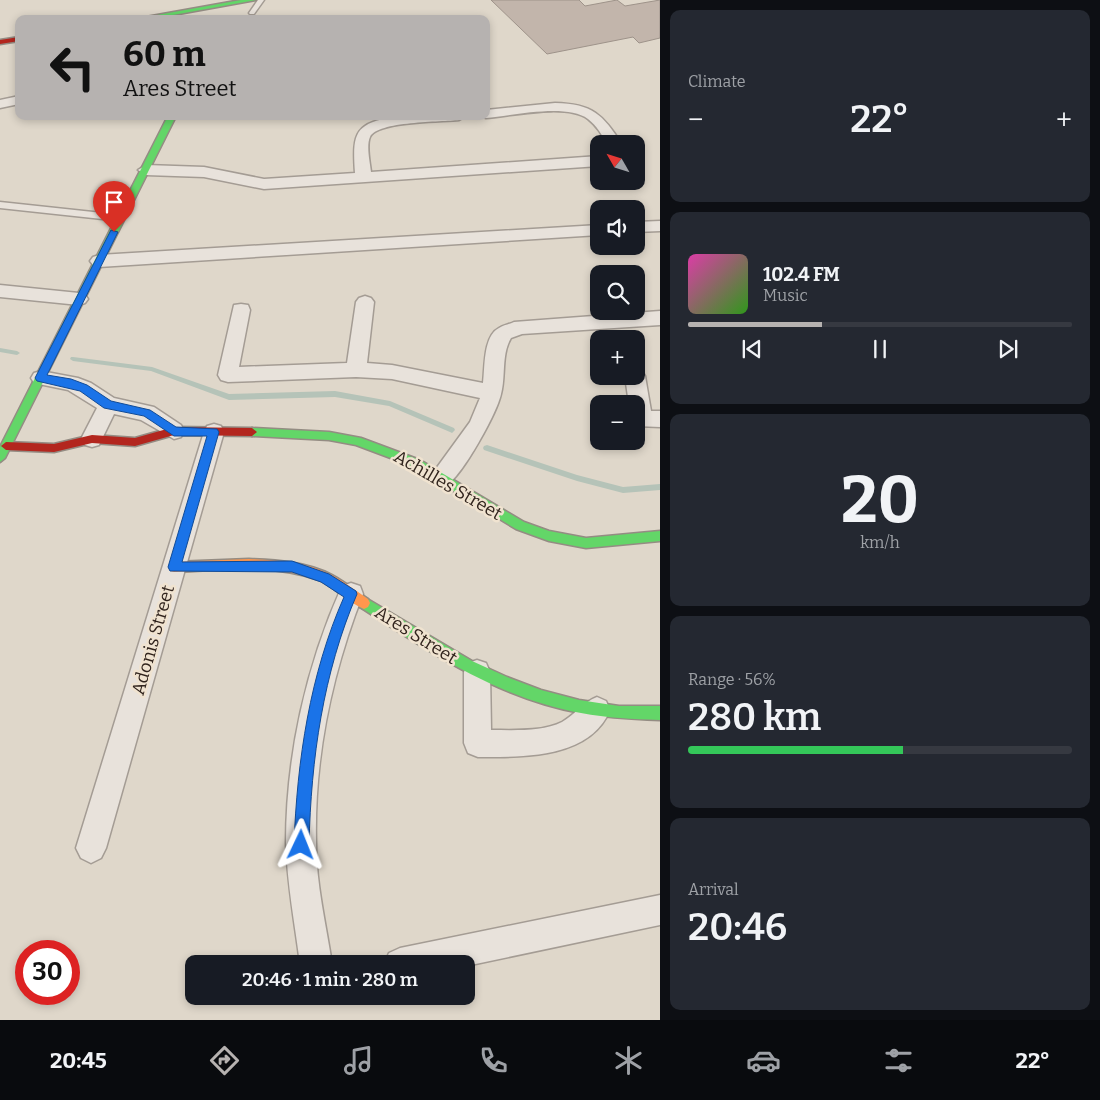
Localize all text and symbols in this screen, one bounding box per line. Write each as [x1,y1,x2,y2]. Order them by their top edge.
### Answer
text: 60 m [123,33,206,75]
icon: left [40,35,105,100]
text: Climate [688,72,746,91]
text: Ares Street [123,75,236,102]
text: 22° [850,96,909,142]
text: − [688,103,703,136]
text: + [1056,103,1072,136]
north arrow [590,135,645,190]
map controls [590,135,645,450]
pin [93,181,135,232]
icon: arrive [100,188,128,216]
button: sound [590,200,645,255]
text: 102.4 FM [763,263,840,286]
button: search [590,265,645,320]
text: Music [763,286,808,305]
button: + [590,330,645,385]
icon: previous [738,335,766,363]
icon: pause [866,335,894,363]
icon: next [994,335,1022,363]
button: − [590,395,645,450]
street label: Achilles Street [390,445,506,525]
text: 20 [841,461,919,539]
text: km/h [860,533,900,552]
street label: Adonis Street [127,582,179,697]
street label: Ares Street [371,601,462,669]
text: Range · 56% [688,670,776,689]
text: 280 km [688,694,821,740]
position arrow [274,818,326,870]
text: Arrival [688,880,739,899]
text: 20:46 [688,904,787,950]
speed limit sign: 30 [15,940,80,1005]
text: 20:46 · 1 min · 280 m [242,968,418,991]
icon: directions [207,1043,242,1078]
icon: music [341,1043,376,1078]
icon: phone [476,1043,511,1078]
icon: climate [611,1043,646,1078]
icon: car [746,1043,781,1078]
icon: filters [881,1043,916,1078]
text: 20:45 [50,1047,107,1074]
text: 22° [1016,1047,1050,1074]

